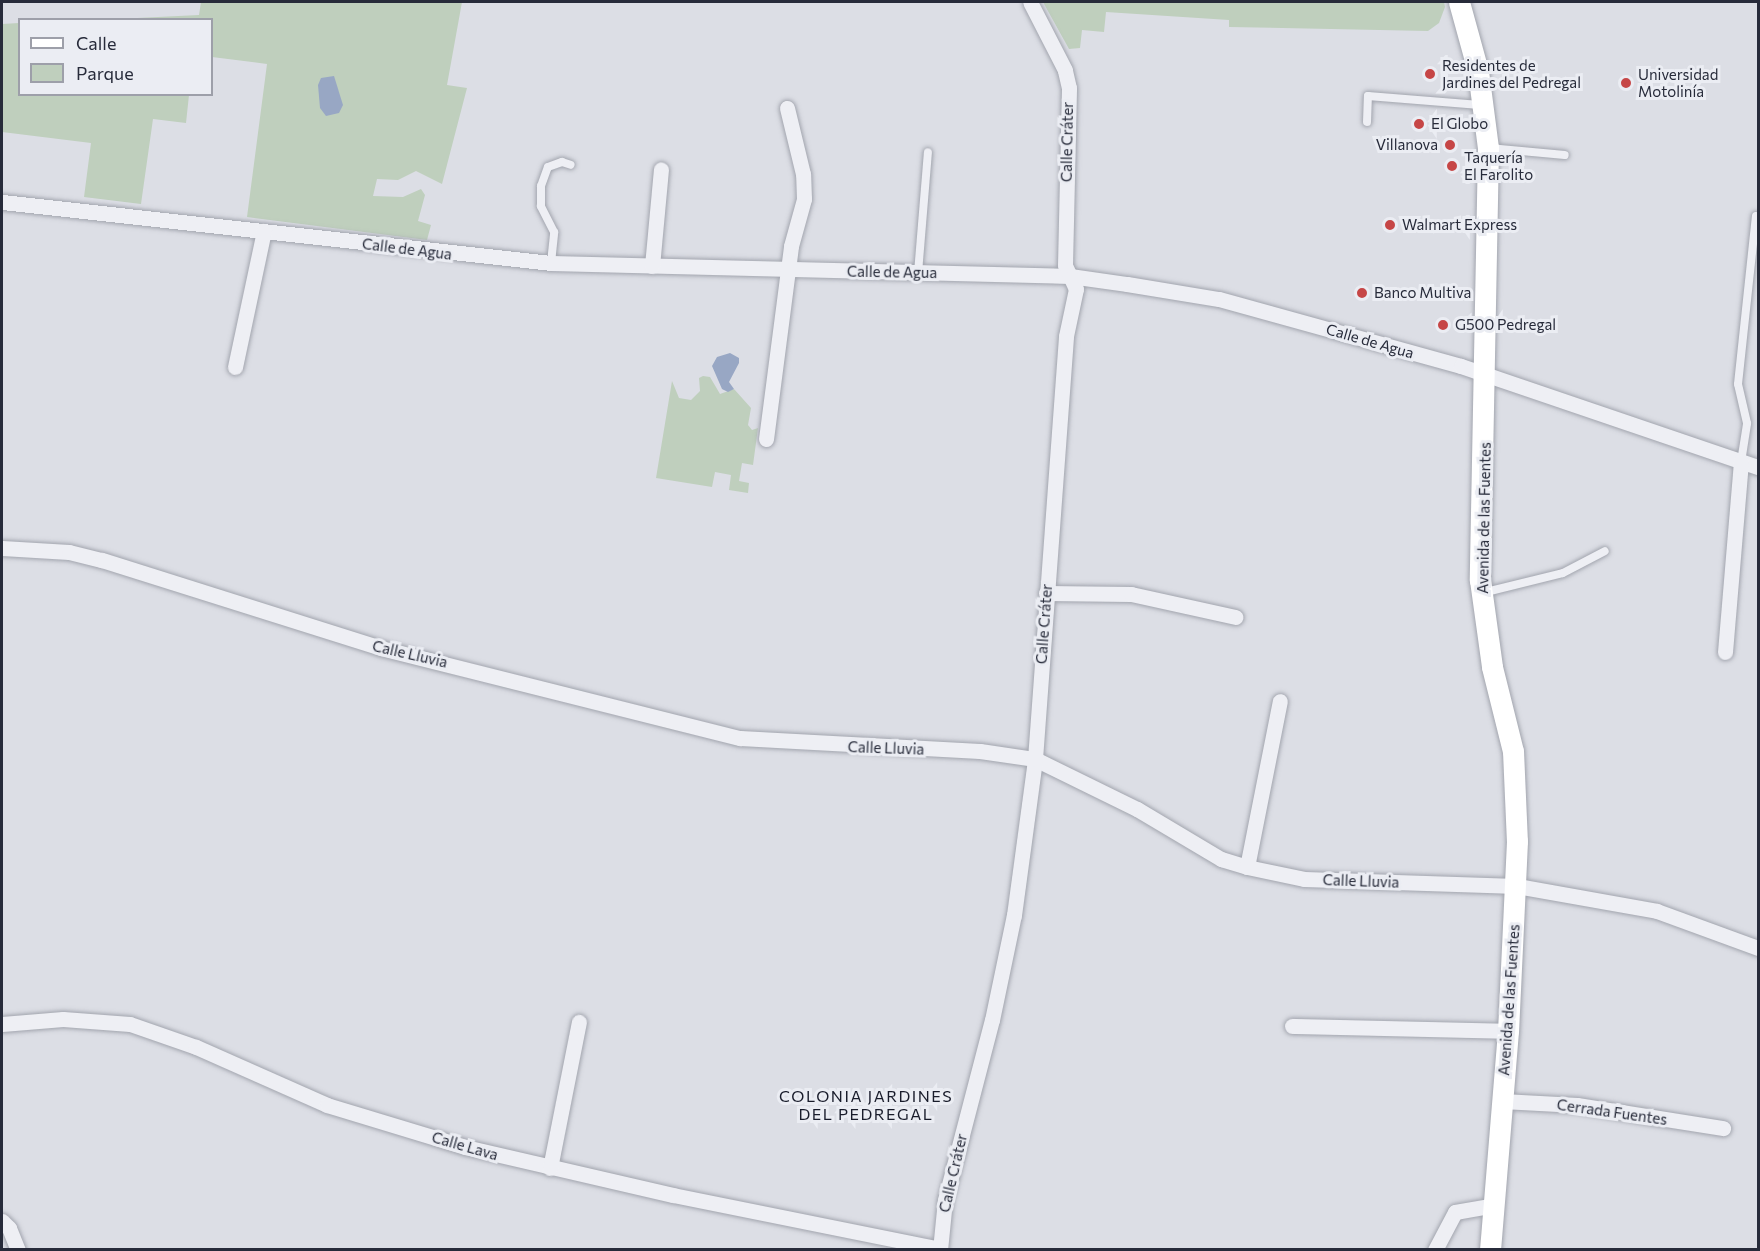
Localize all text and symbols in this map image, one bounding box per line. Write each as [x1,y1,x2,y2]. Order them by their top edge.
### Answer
legend [18,18,213,96]
text: Calle [76,32,116,54]
place label: Residentes de Jardines del Pedregal [1442,56,1581,91]
text: Parque [76,62,134,84]
place label: Universidad Motolinía [1638,65,1718,100]
marker: Residentes de Jardines del Pedregal [1423,67,1437,81]
marker: Universidad Motolinía [1619,76,1633,90]
street label: Calle Cráter [1057,102,1077,182]
place label: El Globo [1431,115,1488,133]
marker: El Globo [1412,117,1426,131]
place label: Villanova [1376,136,1438,154]
marker: Villanova [1443,138,1457,152]
place label: Taquería El Farolito [1464,148,1533,183]
marker: Taquería El Farolito [1445,159,1459,173]
place label: Walmart Express [1402,216,1517,234]
marker: Walmart Express [1383,218,1397,232]
street label: Calle de Agua [361,235,453,263]
street label: Calle de Agua [847,262,937,282]
place label: Banco Multiva [1374,284,1471,302]
marker: Banco Multiva [1355,286,1369,300]
place label: G500 Pedregal [1455,316,1556,334]
marker: G500 Pedregal [1436,318,1450,332]
street label: Calle de Agua [1324,320,1416,362]
street label: Avenida de las Fuentes [1474,442,1494,594]
street label: Calle Cráter [1032,583,1056,665]
street label: Calle Lluvia [371,637,449,671]
street label: Calle Lluvia [847,738,925,758]
street label: Calle Lluvia [1322,871,1400,891]
street label: Avenida de las Fuentes [1495,924,1523,1076]
district label: COLONIA JARDINES DEL PEDREGAL [779,1086,953,1124]
street label: Cerrada Fuentes [1556,1095,1668,1129]
street label: Calle Lava [430,1128,500,1164]
street label: Calle Cráter [935,1132,971,1214]

